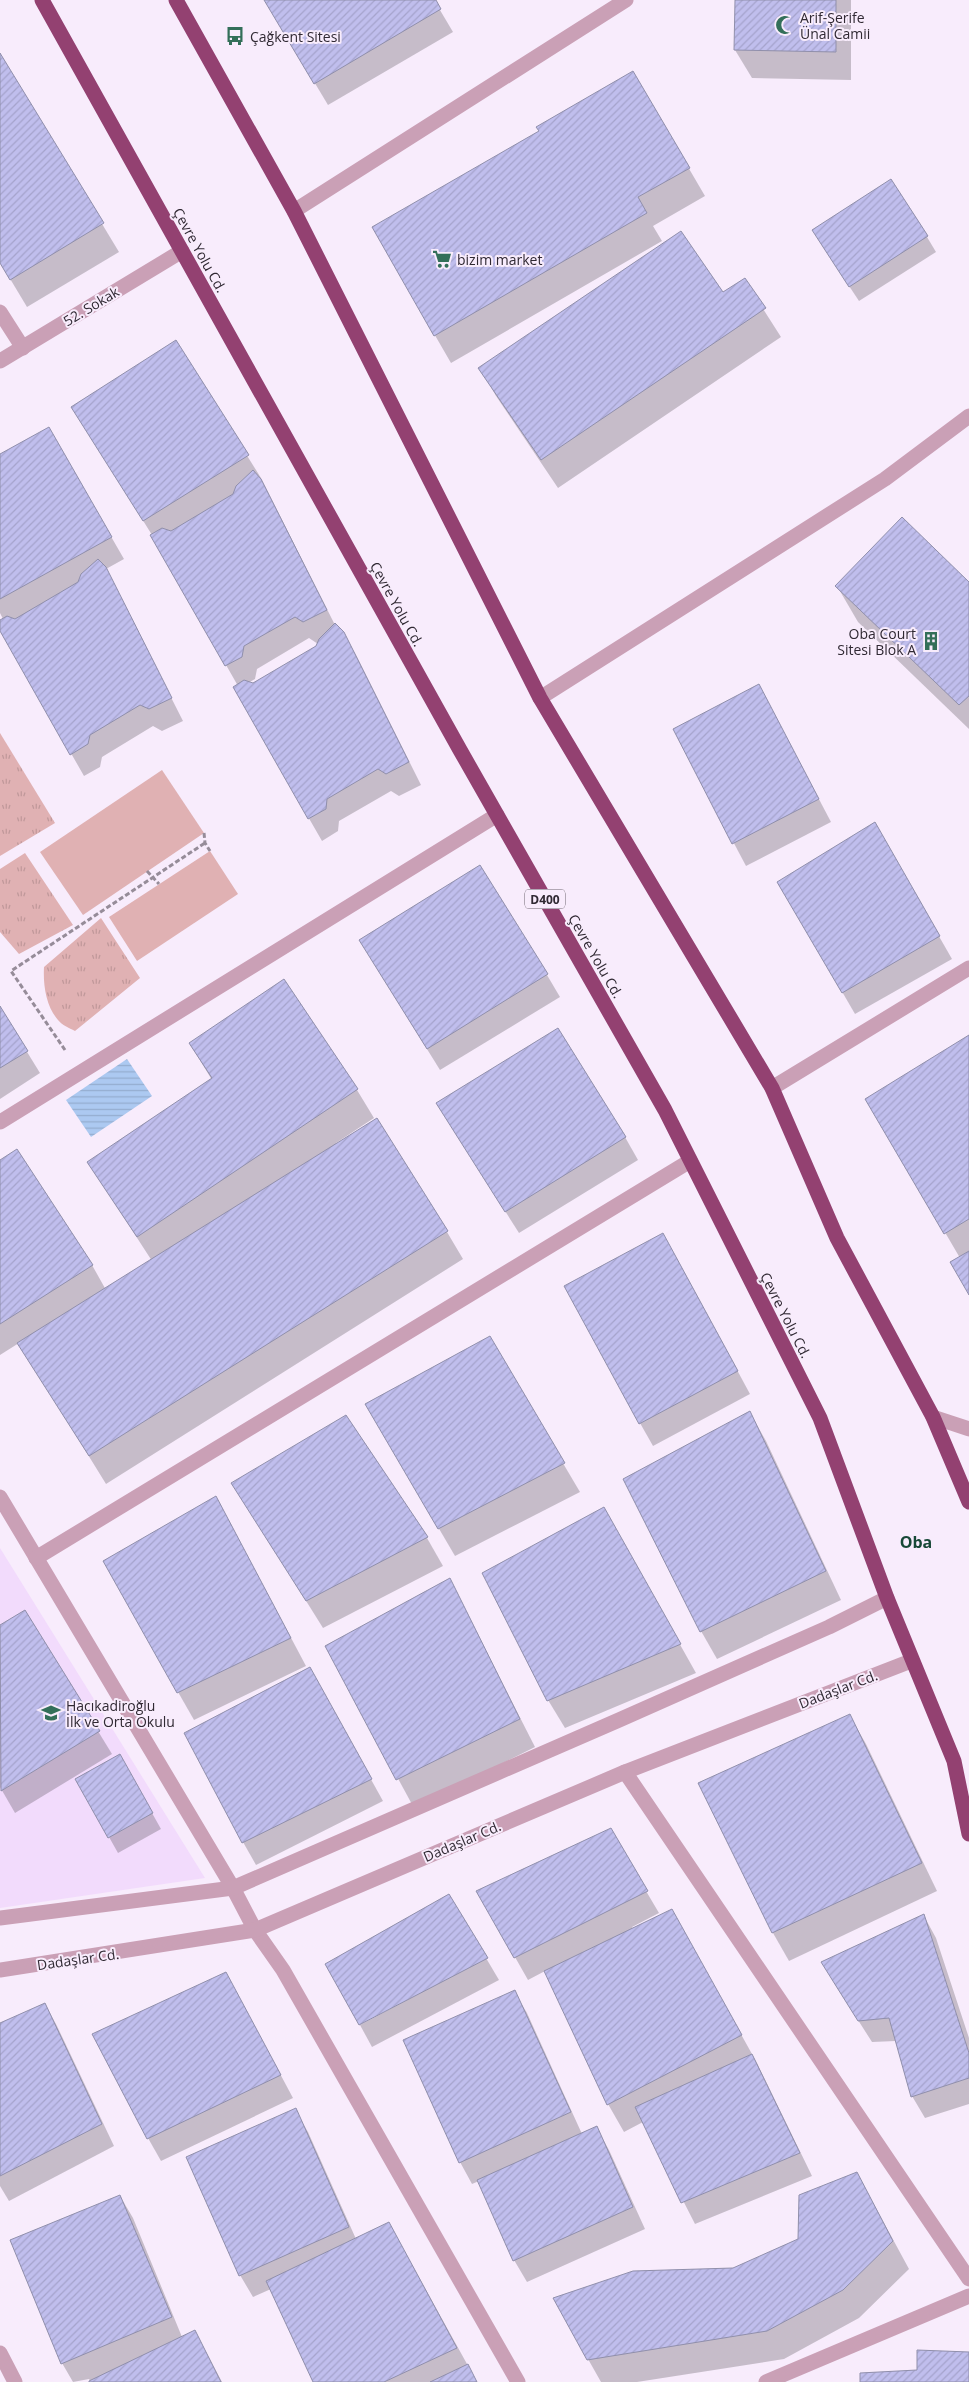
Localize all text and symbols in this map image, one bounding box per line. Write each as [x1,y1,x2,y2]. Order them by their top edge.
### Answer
place label: Arif-Şerife Ünal Camii [800,8,870,43]
mosque icon: Arif-Şerife Ünal Camii [774,14,796,36]
bus stop icon: Çağkent Sitesi [224,25,246,47]
place label: Çağkent Sitesi [250,27,341,46]
street label: Çevre Yolu Cd. [169,204,231,296]
supermarket icon: bizim market [431,248,453,270]
place label: bizim market [457,250,542,269]
street label: 52. Sokak [60,282,123,330]
street label: Çevre Yolu Cd. [366,558,428,650]
place label: Oba Court Sitesi Blok A [837,624,916,659]
building icon: Oba Court Sitesi Blok A [920,630,942,652]
road number: D400 [525,890,565,909]
street label: Çevre Yolu Cd. [564,911,628,1001]
street label: Çevre Yolu Cd. [756,1269,816,1361]
district label: Oba [900,1531,932,1553]
street label: Dadaşlar Cd. [796,1665,880,1713]
place label: Hacıkadiroğlu İlk ve Orta Okulu [66,1696,175,1731]
school or university icon: Hacıkadiroğlu İlk ve Orta Okulu [40,1702,62,1724]
street label: Dadaşlar Cd. [420,1816,504,1866]
street label: Dadaşlar Cd. [36,1944,120,1974]

